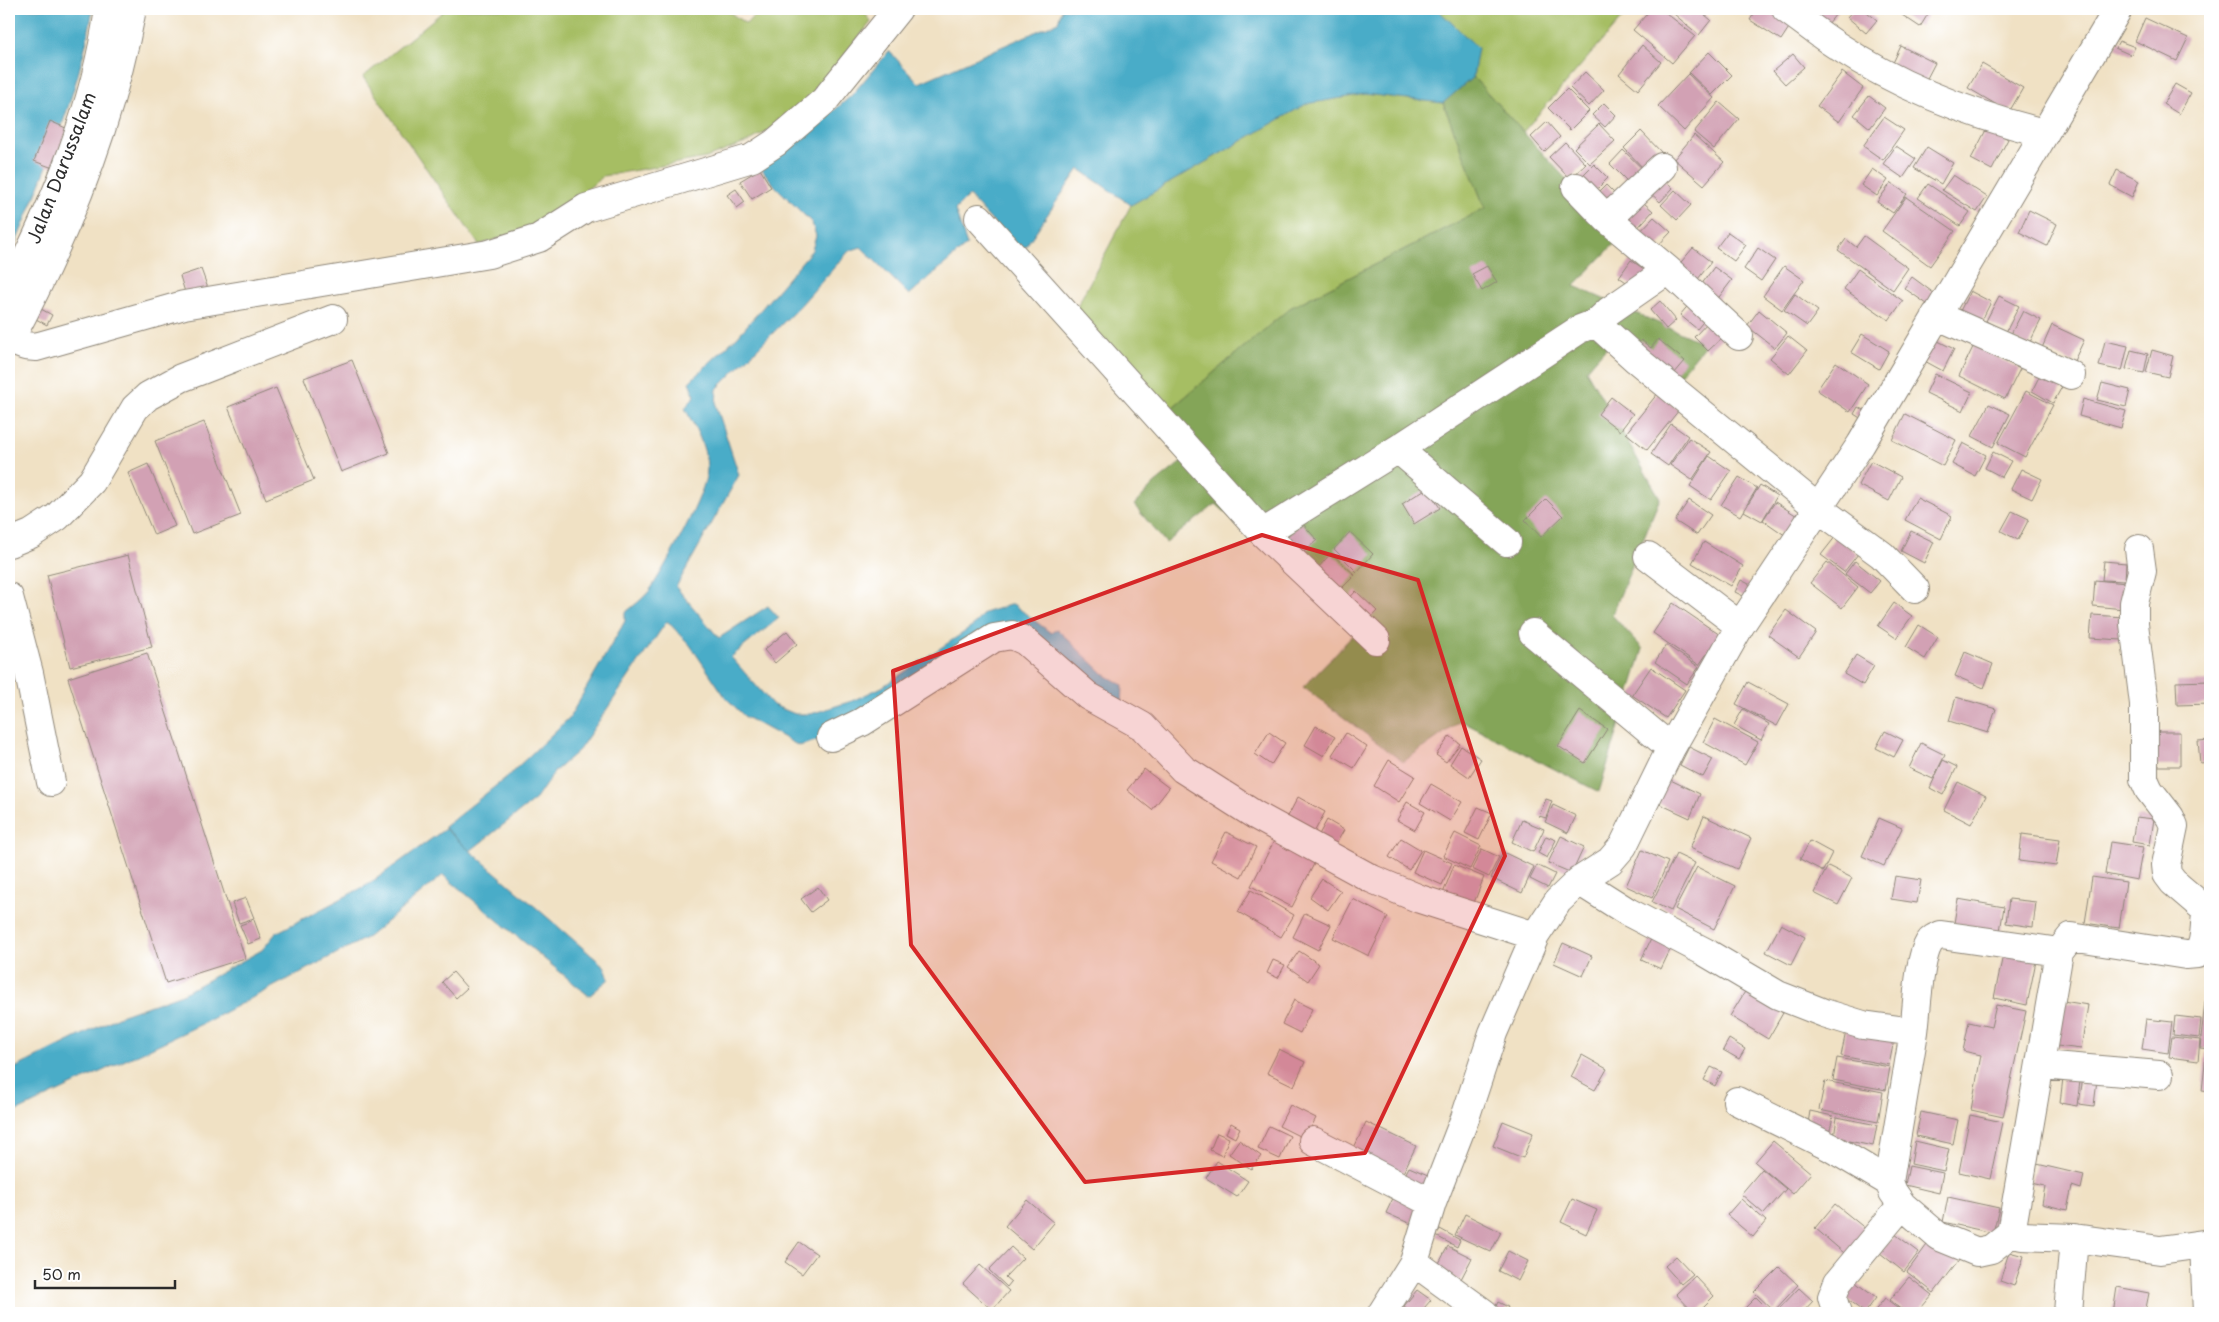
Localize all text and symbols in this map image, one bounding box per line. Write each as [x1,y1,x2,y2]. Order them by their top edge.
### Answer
street label: Jalan Darussalam [19,88,102,247]
scale bar [35,1257,175,1289]
text: 50 m [42,1262,81,1285]

